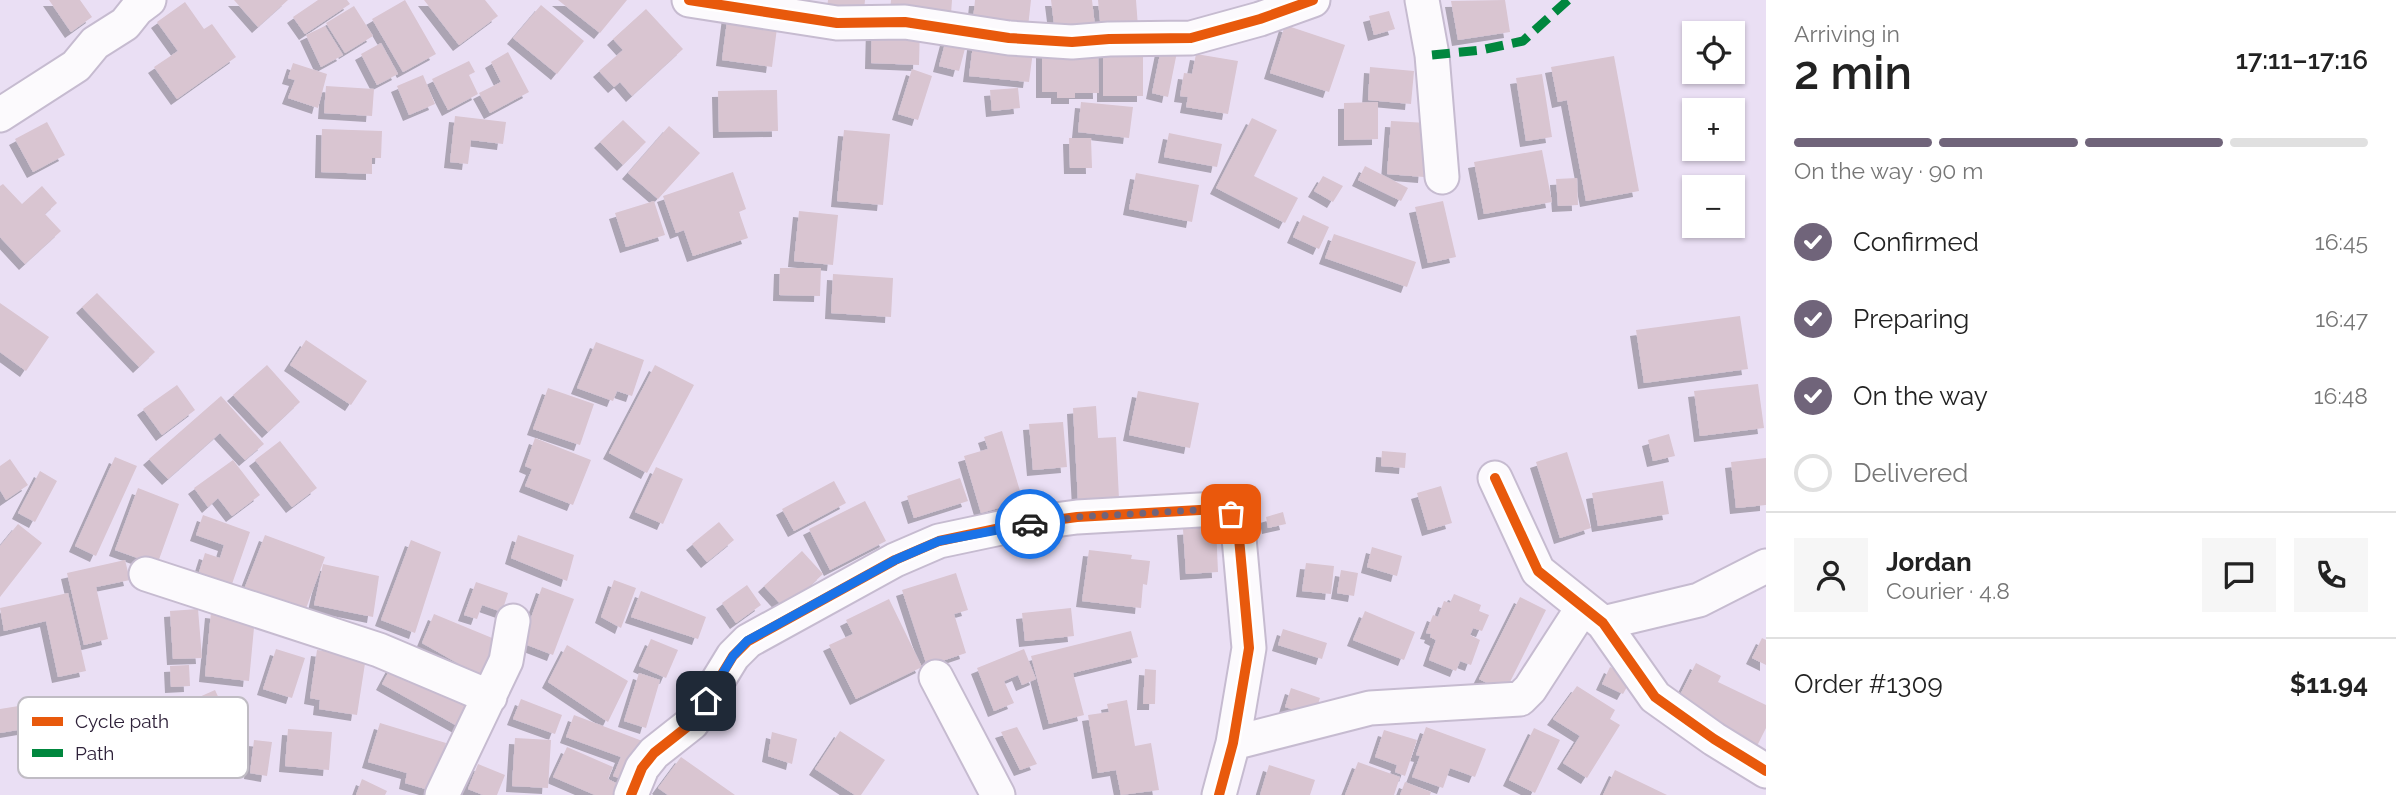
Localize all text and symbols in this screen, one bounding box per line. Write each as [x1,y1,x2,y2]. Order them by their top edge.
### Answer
text: Arriving in [1794,20,1900,47]
map controls [1682,21,1745,238]
button: locate [1682,21,1745,84]
text: 17:11–17:16 [2236,45,2368,75]
text: 2 min [1794,46,1912,100]
button: + [1682,98,1745,161]
text: On the way · 90 m [1794,157,1983,184]
button: − [1682,175,1745,238]
icon: check [1794,223,1832,261]
text: Confirmed [1853,227,1979,257]
text: 16:45 [2315,228,2368,255]
icon: check [1794,300,1832,338]
text: Preparing [1853,304,1969,334]
text: 16:47 [2315,305,2368,332]
icon: check [1794,377,1832,415]
text: On the way [1853,381,1988,411]
text: 16:48 [2314,382,2368,409]
text: Delivered [1853,458,1968,488]
pin [1201,484,1261,544]
courier [995,489,1065,559]
icon: bag [1212,495,1250,533]
icon: car [1011,505,1049,543]
button: person [1794,538,1868,612]
button: chat [2202,538,2276,612]
button: phone [2294,538,2368,612]
text: Jordan [1886,547,1972,577]
text: Courier · 4.8 [1886,577,2010,604]
text: Order #1309 [1794,669,1943,699]
text: $11.94 [2290,669,2368,699]
pin [676,671,736,731]
icon: home [687,682,725,720]
legend [18,697,248,778]
text: Cycle path [75,710,169,732]
text: Path [75,742,114,764]

